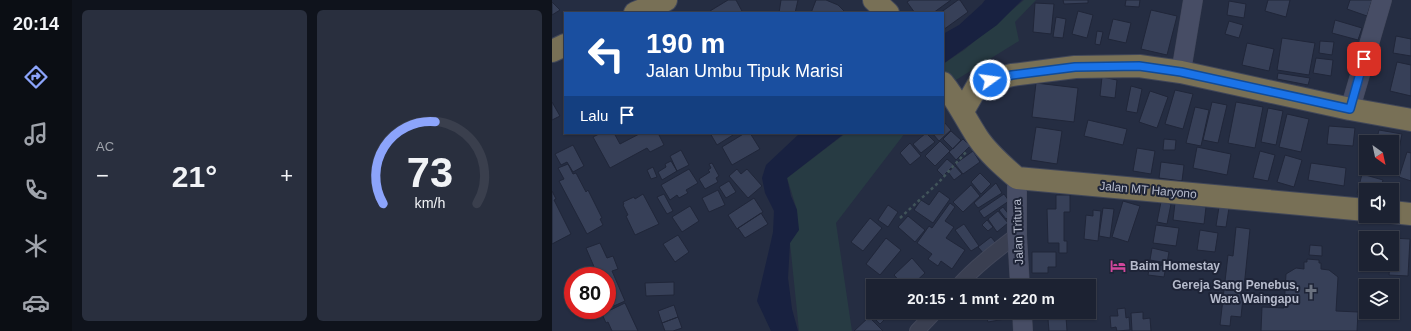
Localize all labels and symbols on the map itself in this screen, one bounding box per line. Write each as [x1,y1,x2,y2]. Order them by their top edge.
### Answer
pin [1347,42,1381,76]
position arrow [969,59,1011,101]
north arrow [1359,135,1399,175]
street label: Jalan MT Haryono [1099,179,1198,201]
street label: Jalan Tritura [1010,198,1026,265]
hotel icon: Baim Homestay [1109,257,1127,275]
place label: Baim Homestay [1130,259,1220,273]
speed limit sign: 80 [564,267,616,319]
place label: Gereja Sang Penebus, Wara Waingapu [1172,278,1299,306]
church icon: Gereja Sang Penebus, Wara Waingapu [1302,283,1320,301]

